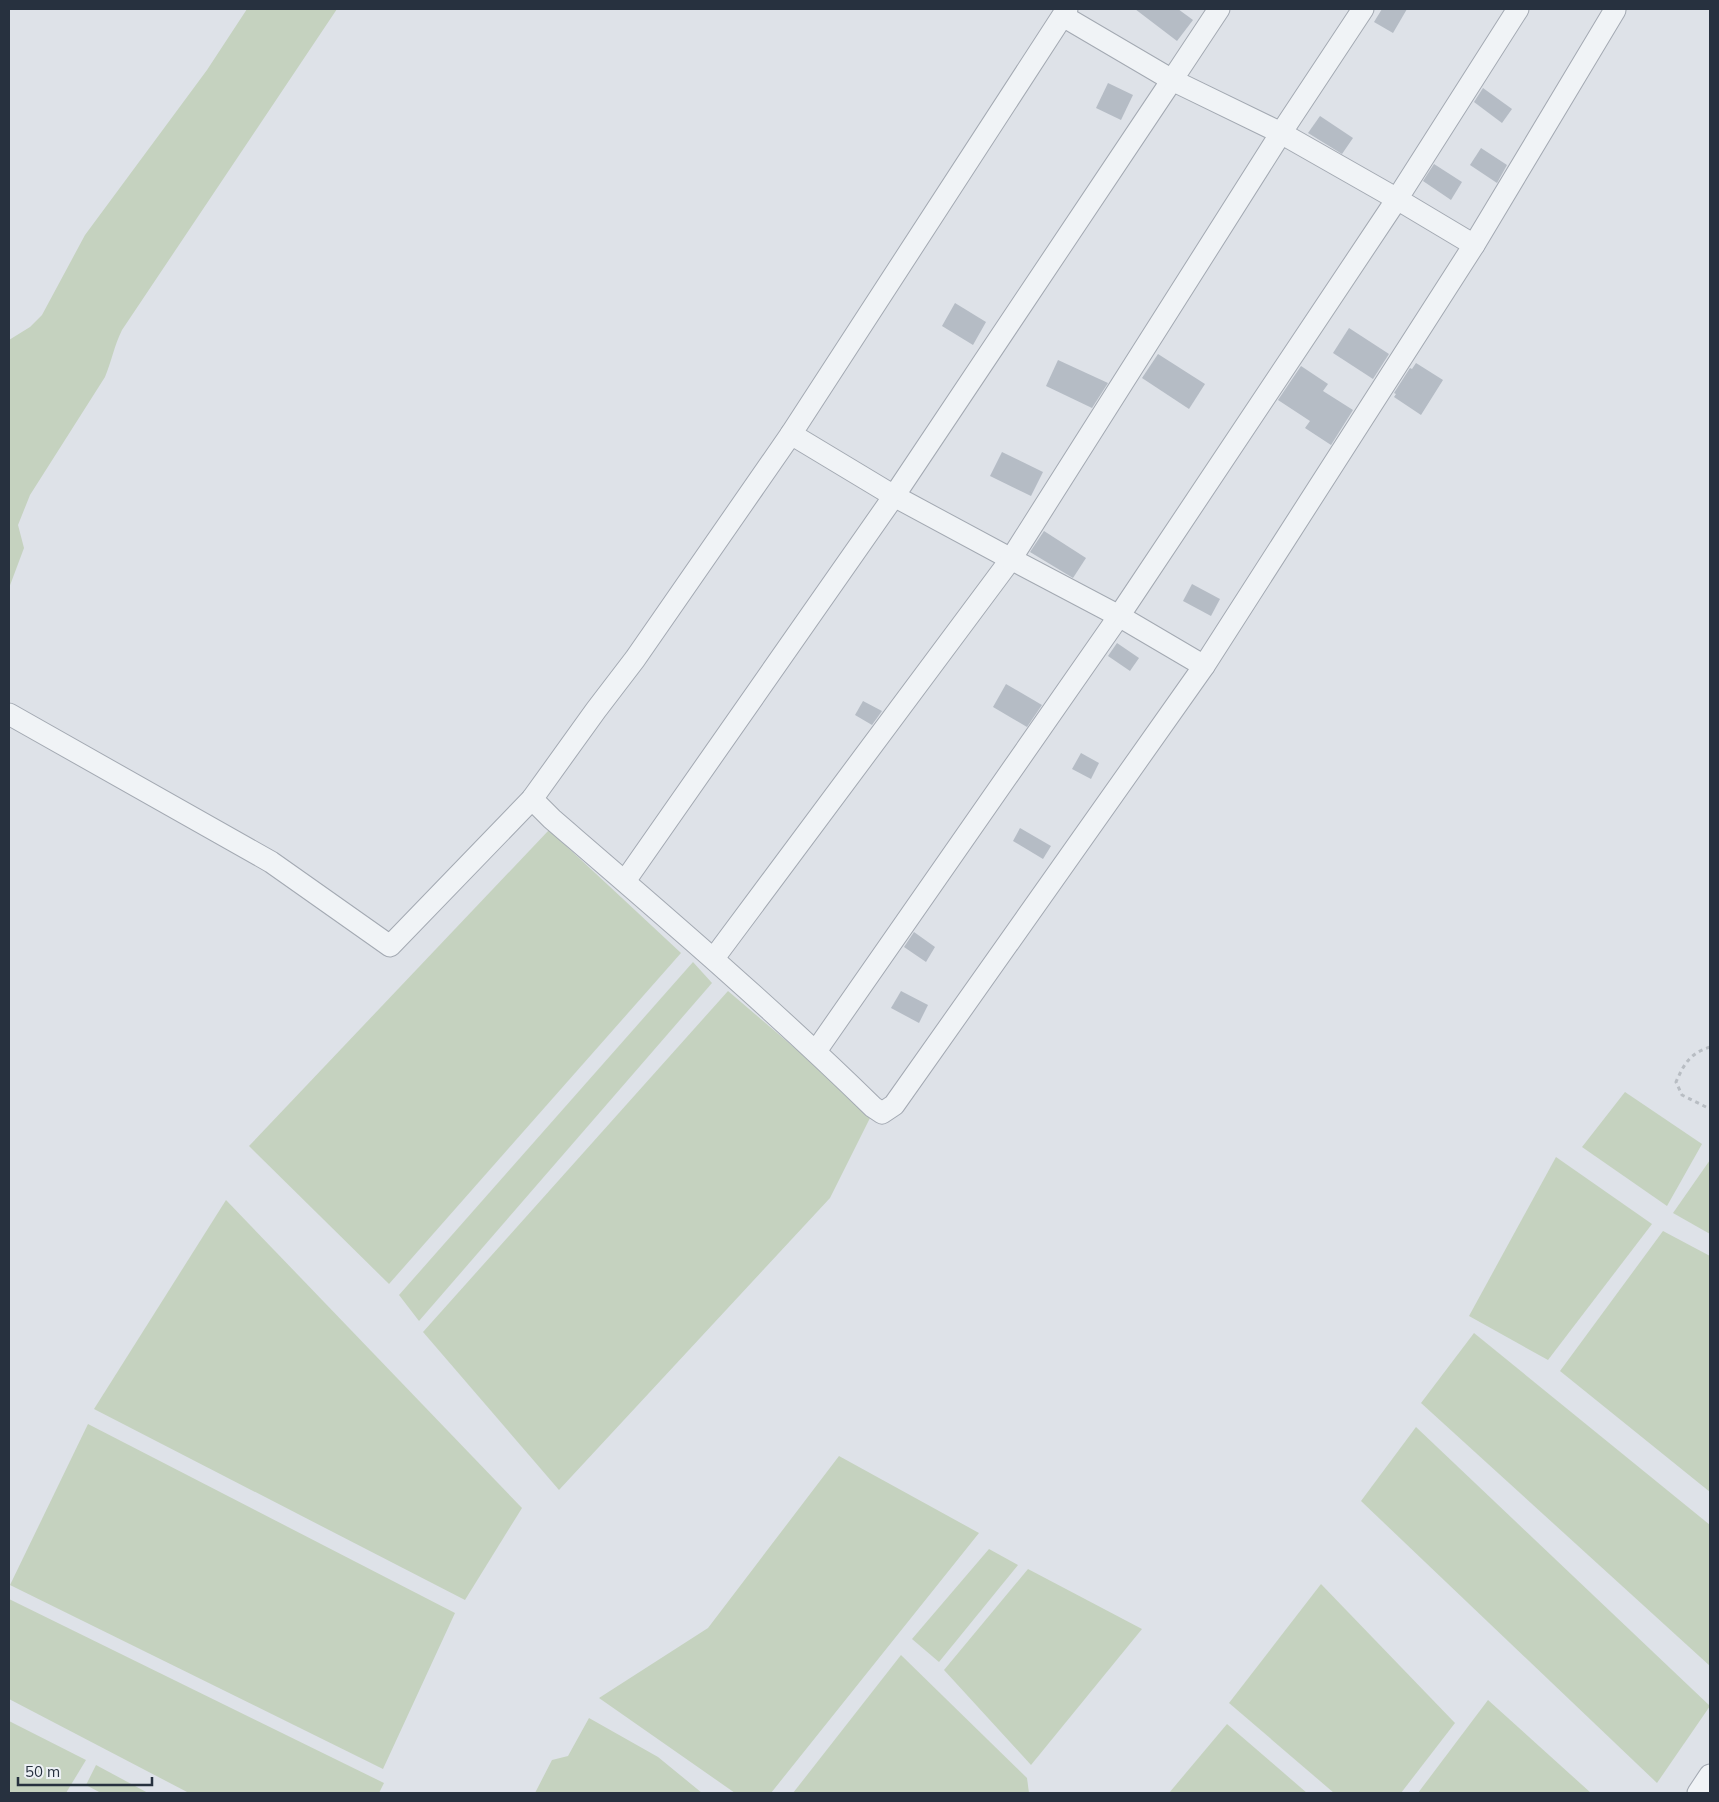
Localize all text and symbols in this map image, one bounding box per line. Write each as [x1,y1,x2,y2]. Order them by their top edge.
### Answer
scale bar [18,1754,151,1786]
text: 50 m [25,1762,60,1781]

